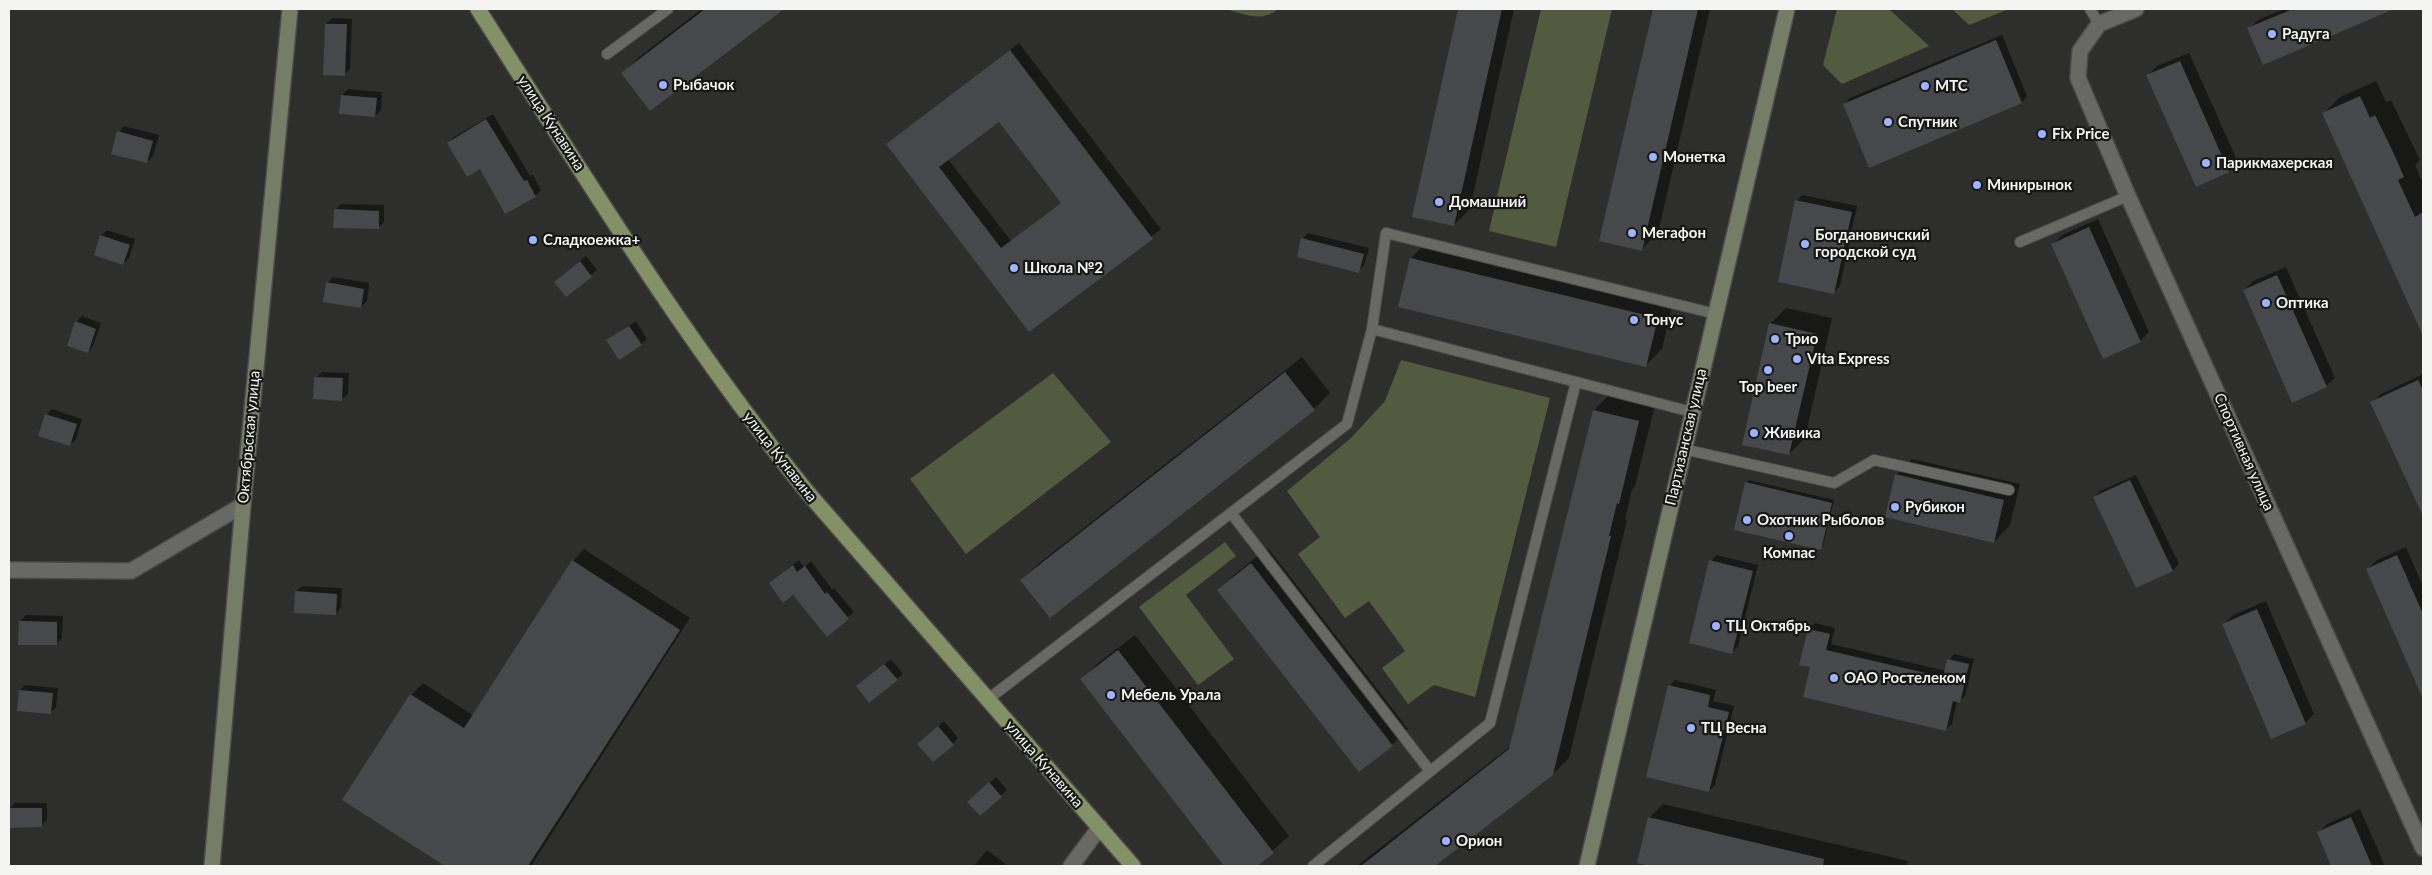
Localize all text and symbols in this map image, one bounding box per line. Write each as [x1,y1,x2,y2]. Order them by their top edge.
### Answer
place label: Радуга [2282,25,2330,43]
marker: Радуга [2266,28,2278,40]
street label: улица Кунавина [514,72,588,174]
place label: Рыбачок [673,76,734,94]
place label: МТС [1935,77,1968,95]
marker: Рыбачок [657,79,669,91]
marker: МТС [1919,80,1931,92]
place label: Спутник [1898,113,1957,131]
marker: Спутник [1882,116,1894,128]
place label: Fix Price [2052,125,2109,143]
marker: Fix Price [2036,128,2048,140]
place label: Монетка [1663,148,1726,166]
marker: Монетка [1647,151,1659,163]
place label: Парикмахерская [2216,154,2333,172]
marker: Парикмахерская [2200,157,2212,169]
place label: Минирынок [1987,176,2072,194]
marker: Минирынок [1971,179,1983,191]
place label: Домашний [1449,193,1526,211]
marker: Домашний [1433,196,1445,208]
place label: Мегафон [1642,224,1706,242]
place label: Богдановичский городской суд [1815,226,1930,261]
marker: Мегафон [1626,227,1638,239]
place label: Сладкоежка+ [543,231,640,249]
marker: Сладкоежка+ [527,234,539,246]
marker: Богдановичский городской суд [1799,238,1811,250]
place label: Школа №2 [1024,259,1103,277]
marker: Школа №2 [1008,262,1020,274]
place label: Оптика [2276,294,2329,312]
marker: Оптика [2260,297,2272,309]
place label: Тонус [1644,311,1683,329]
marker: Тонус [1628,314,1640,326]
place label: Трио [1785,330,1818,348]
marker: Трио [1769,333,1781,345]
place label: Vita Express [1807,350,1890,368]
marker: Vita Express [1791,353,1803,365]
marker: Top beer [1762,364,1774,376]
street label: Партизанская улица [1661,367,1711,507]
street label: Октябрьская улица [234,370,264,504]
place label: Top beer [1739,378,1797,396]
street label: Спортивная улица [2210,390,2278,514]
street label: улица Кунавина [739,408,821,506]
place label: Живика [1764,424,1821,442]
marker: Живика [1748,427,1760,439]
place label: Рубикон [1905,498,1965,516]
marker: Рубикон [1889,501,1901,513]
place label: Охотник Рыболов [1757,511,1884,529]
marker: Охотник Рыболов [1741,514,1753,526]
marker: Компас [1783,530,1795,542]
place label: Компас [1763,544,1815,562]
place label: ТЦ Октябрь [1726,617,1810,635]
marker: ТЦ Октябрь [1710,620,1722,632]
place label: ОАО Ростелеком [1844,669,1966,687]
marker: ОАО Ростелеком [1828,672,1840,684]
place label: Мебель Урала [1121,686,1221,704]
marker: Мебель Урала [1105,689,1117,701]
street label: улица Кунавина [1001,717,1087,811]
place label: ТЦ Весна [1701,719,1767,737]
marker: ТЦ Весна [1685,722,1697,734]
place label: Орион [1456,832,1502,850]
marker: Орион [1440,835,1452,847]

